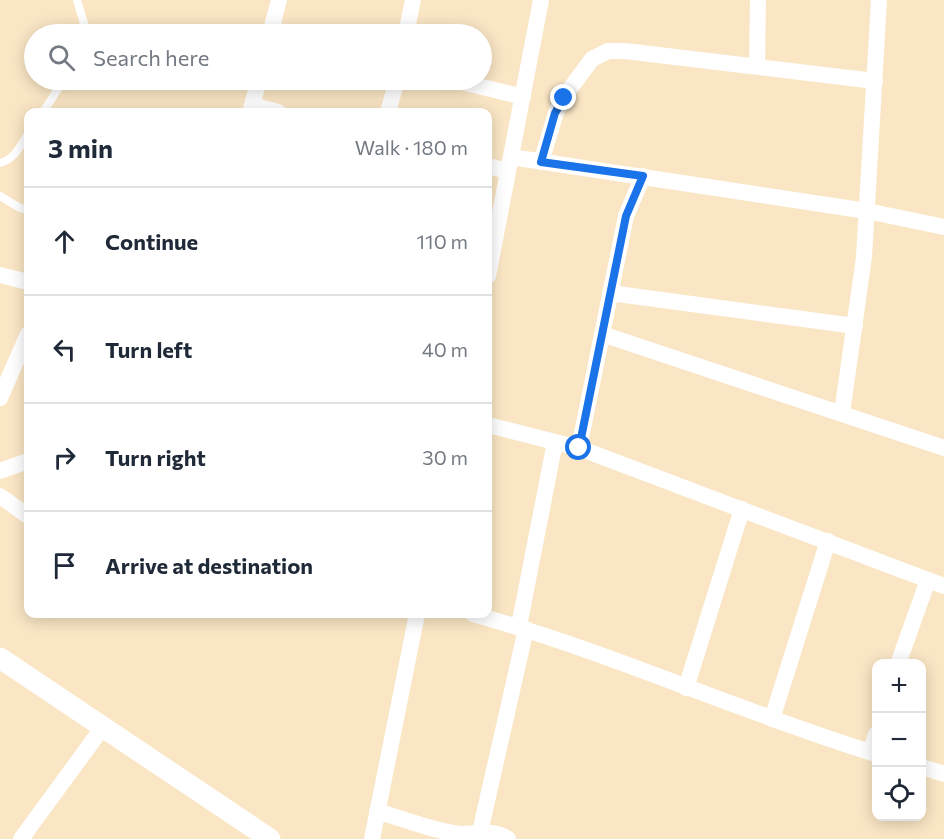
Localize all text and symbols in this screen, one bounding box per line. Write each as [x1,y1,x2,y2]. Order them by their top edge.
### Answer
search box [24,24,492,90]
icon: search [45,41,78,74]
text: Search here [93,44,209,71]
route end [550,84,576,110]
text: 3 min [48,132,113,163]
text: Walk · 180 m [355,135,468,159]
icon: ahead [48,225,81,258]
text: Continue [105,228,198,255]
text: 110 m [417,229,468,253]
icon: left [48,333,81,366]
text: Turn left [105,336,192,363]
text: 40 m [422,337,468,361]
route start [565,434,591,460]
icon: right [48,441,81,474]
text: Turn right [105,444,206,471]
text: 30 m [422,445,468,469]
icon: arrive [48,549,81,582]
text: Arrive at destination [105,552,313,579]
map controls [872,659,926,821]
button: + [872,659,926,713]
button: − [872,713,926,767]
button: locate [872,767,926,821]

